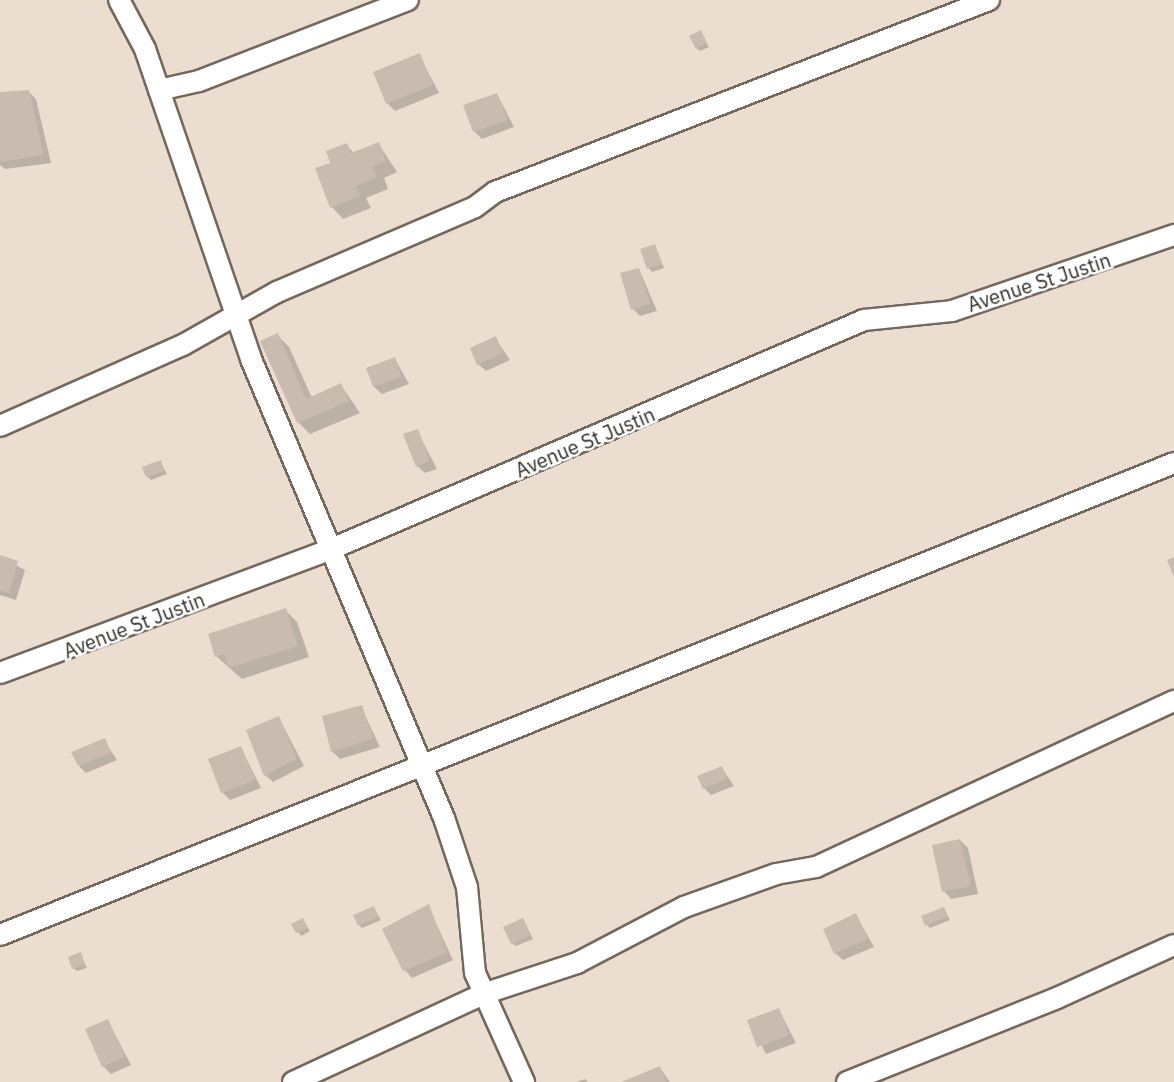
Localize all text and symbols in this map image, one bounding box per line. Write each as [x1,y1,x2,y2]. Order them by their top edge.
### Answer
street label: Avenue St Justin [964,248,1114,316]
street label: Avenue St Justin [512,402,658,482]
street label: Avenue St Justin [60,587,208,663]

